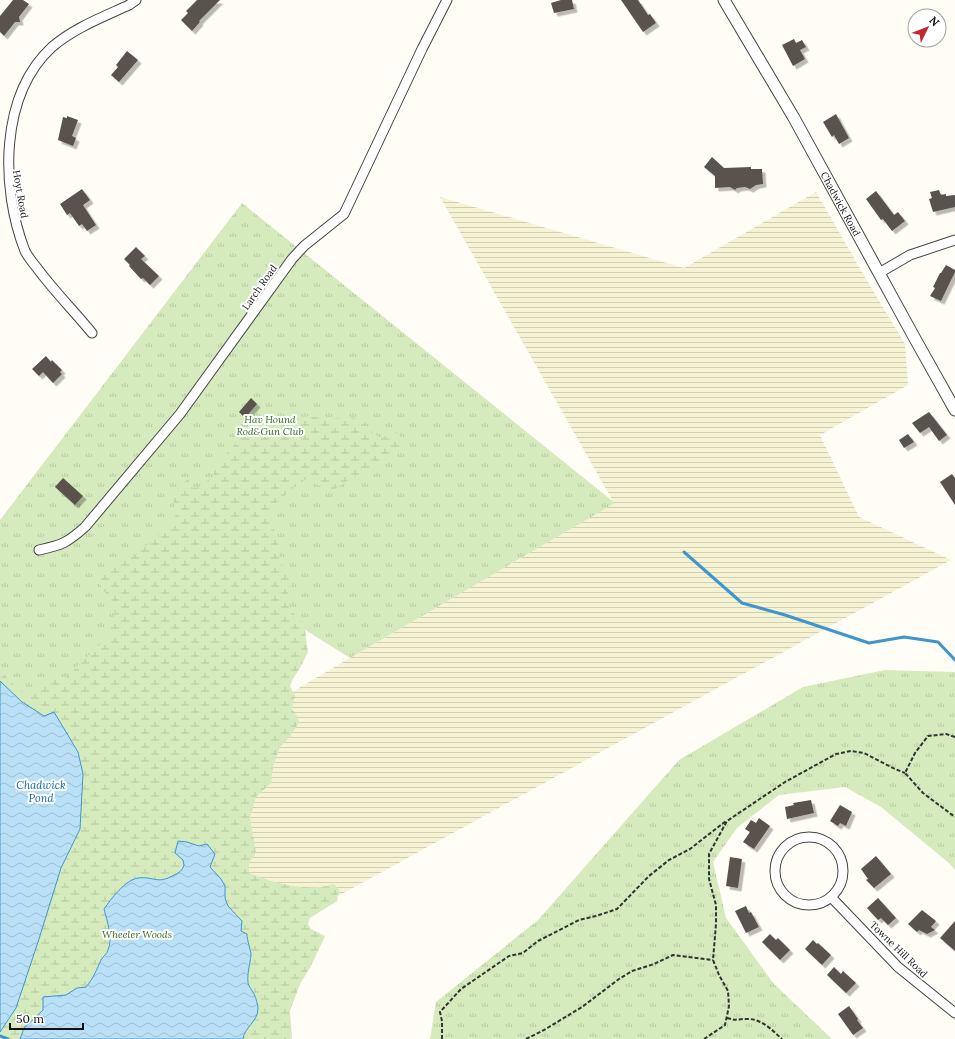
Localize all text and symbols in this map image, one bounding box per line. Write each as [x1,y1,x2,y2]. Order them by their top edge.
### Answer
north arrow [907,8,947,48]
text: N [926,13,943,29]
street label: Hoyt Road [10,169,31,219]
street label: Chadwick Road [818,170,863,239]
street label: Larch Road [239,262,280,313]
park label: Hav Hound Rod&Gun Club [236,413,304,438]
water label: Chadwick Pond [16,778,66,805]
street label: Towne Hill Road [867,918,930,980]
park label: Wheeler Woods [102,928,172,941]
scale bar [10,1005,83,1031]
text: 50 m [16,1011,44,1026]

